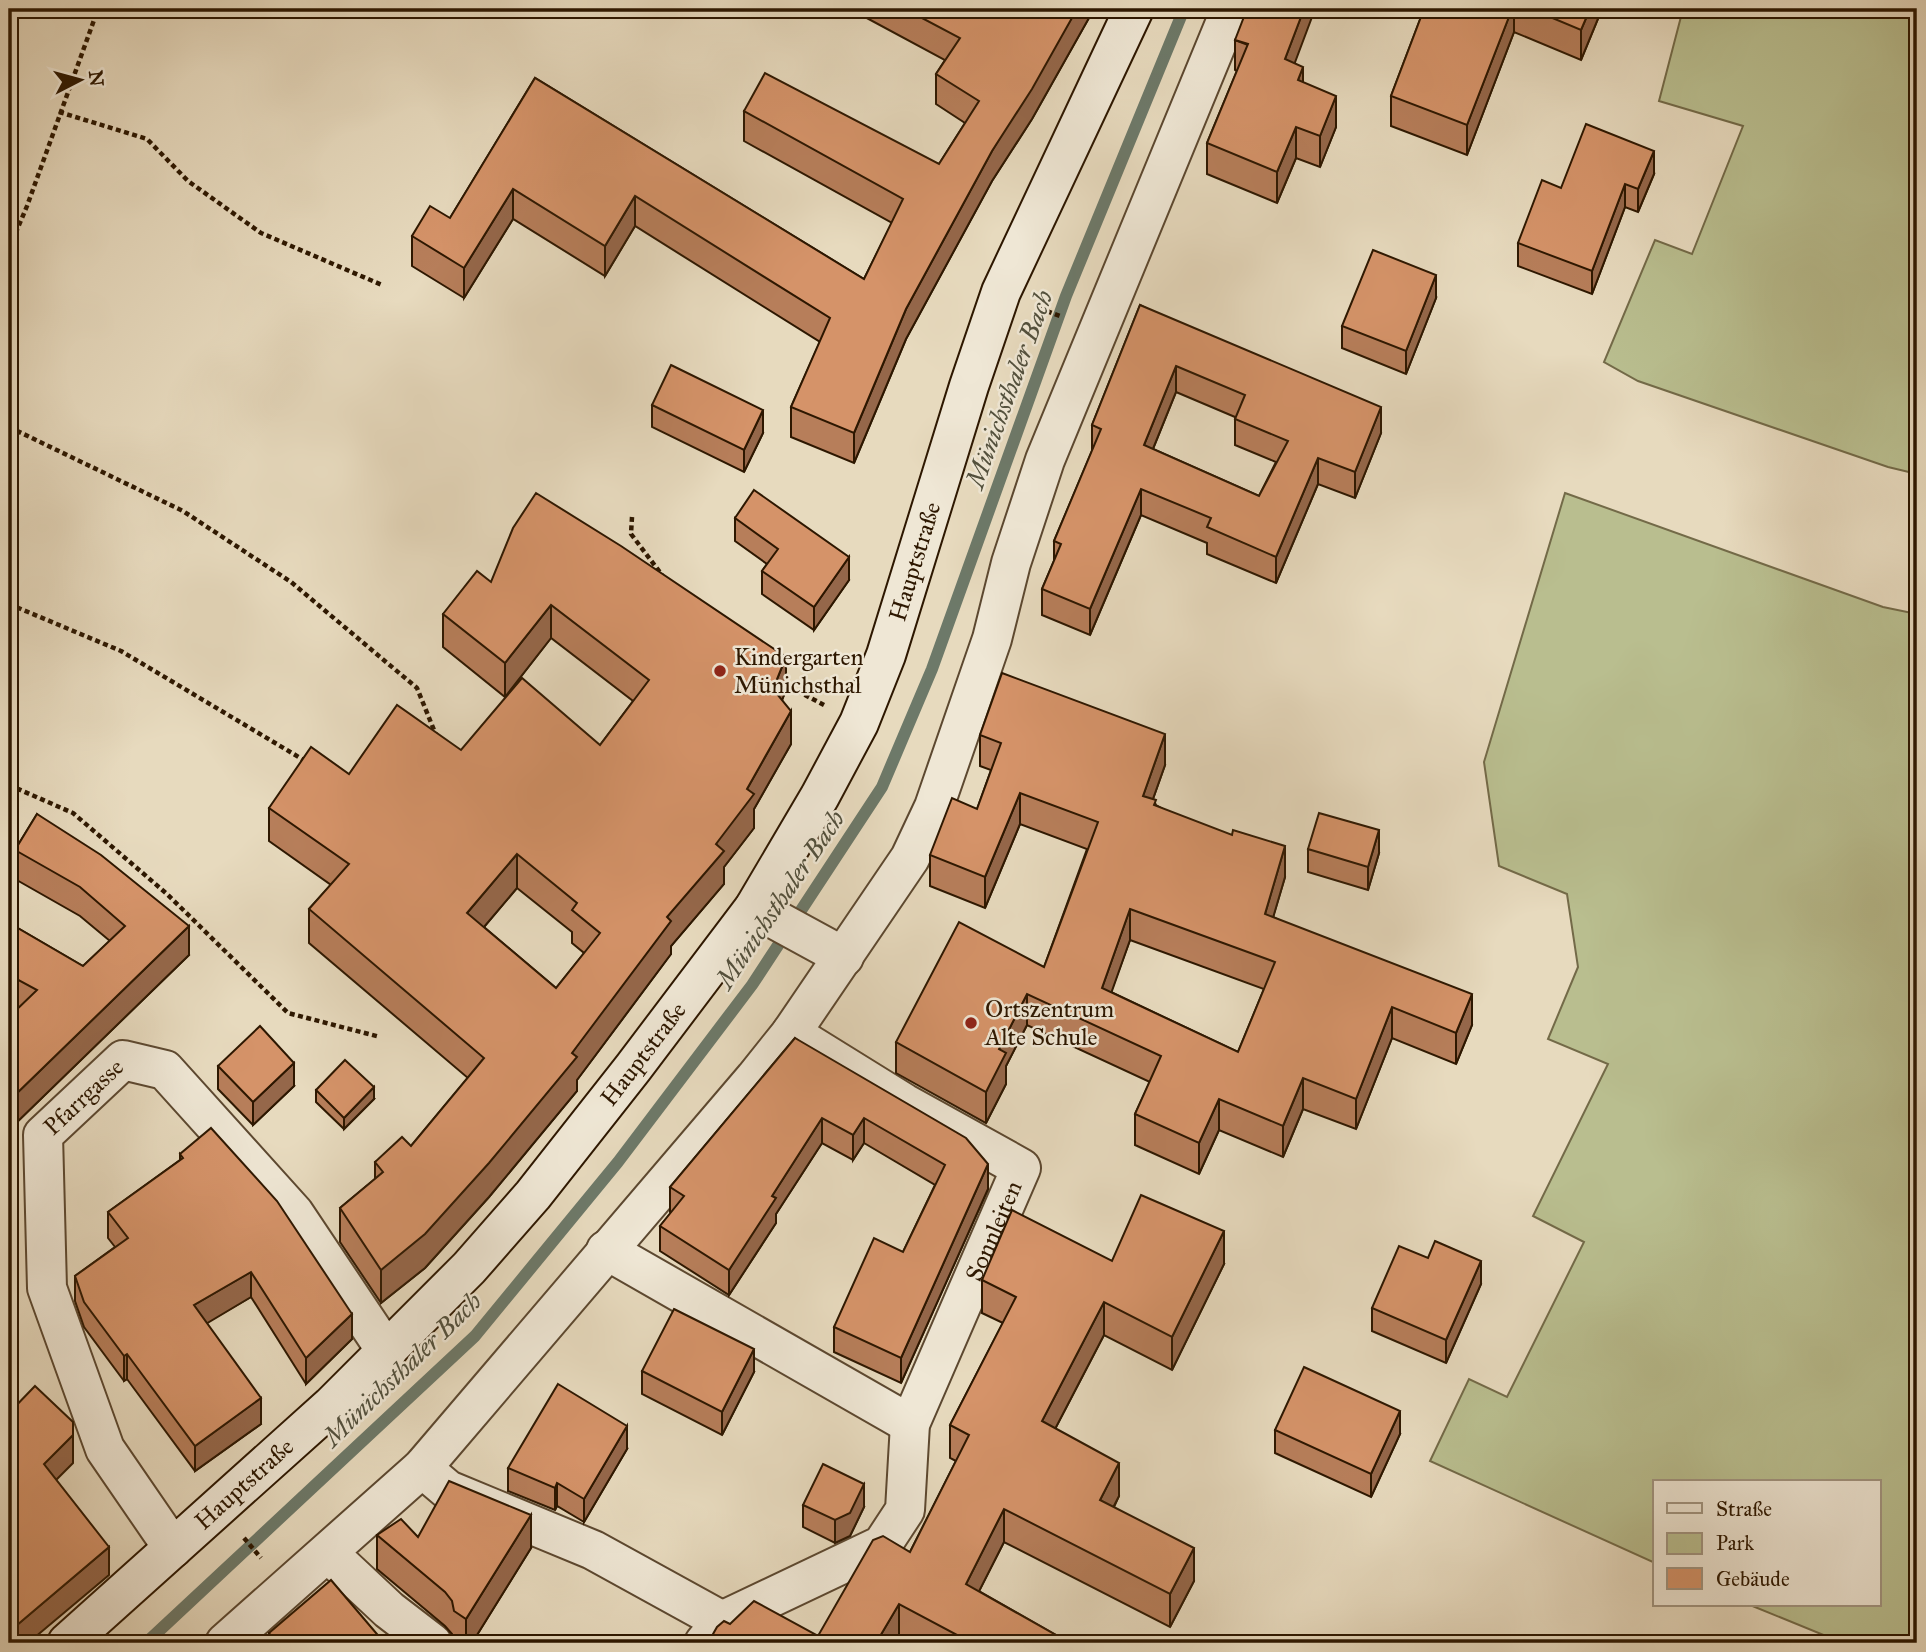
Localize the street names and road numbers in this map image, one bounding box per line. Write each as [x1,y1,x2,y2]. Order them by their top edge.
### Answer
street label: Hauptstraße [882,498,947,625]
street label: Hauptstraße [594,996,693,1112]
street label: Pfarrgasse [37,1052,130,1142]
street label: Sonnleiten [959,1176,1029,1286]
street label: Hauptstraße [188,1432,300,1536]

